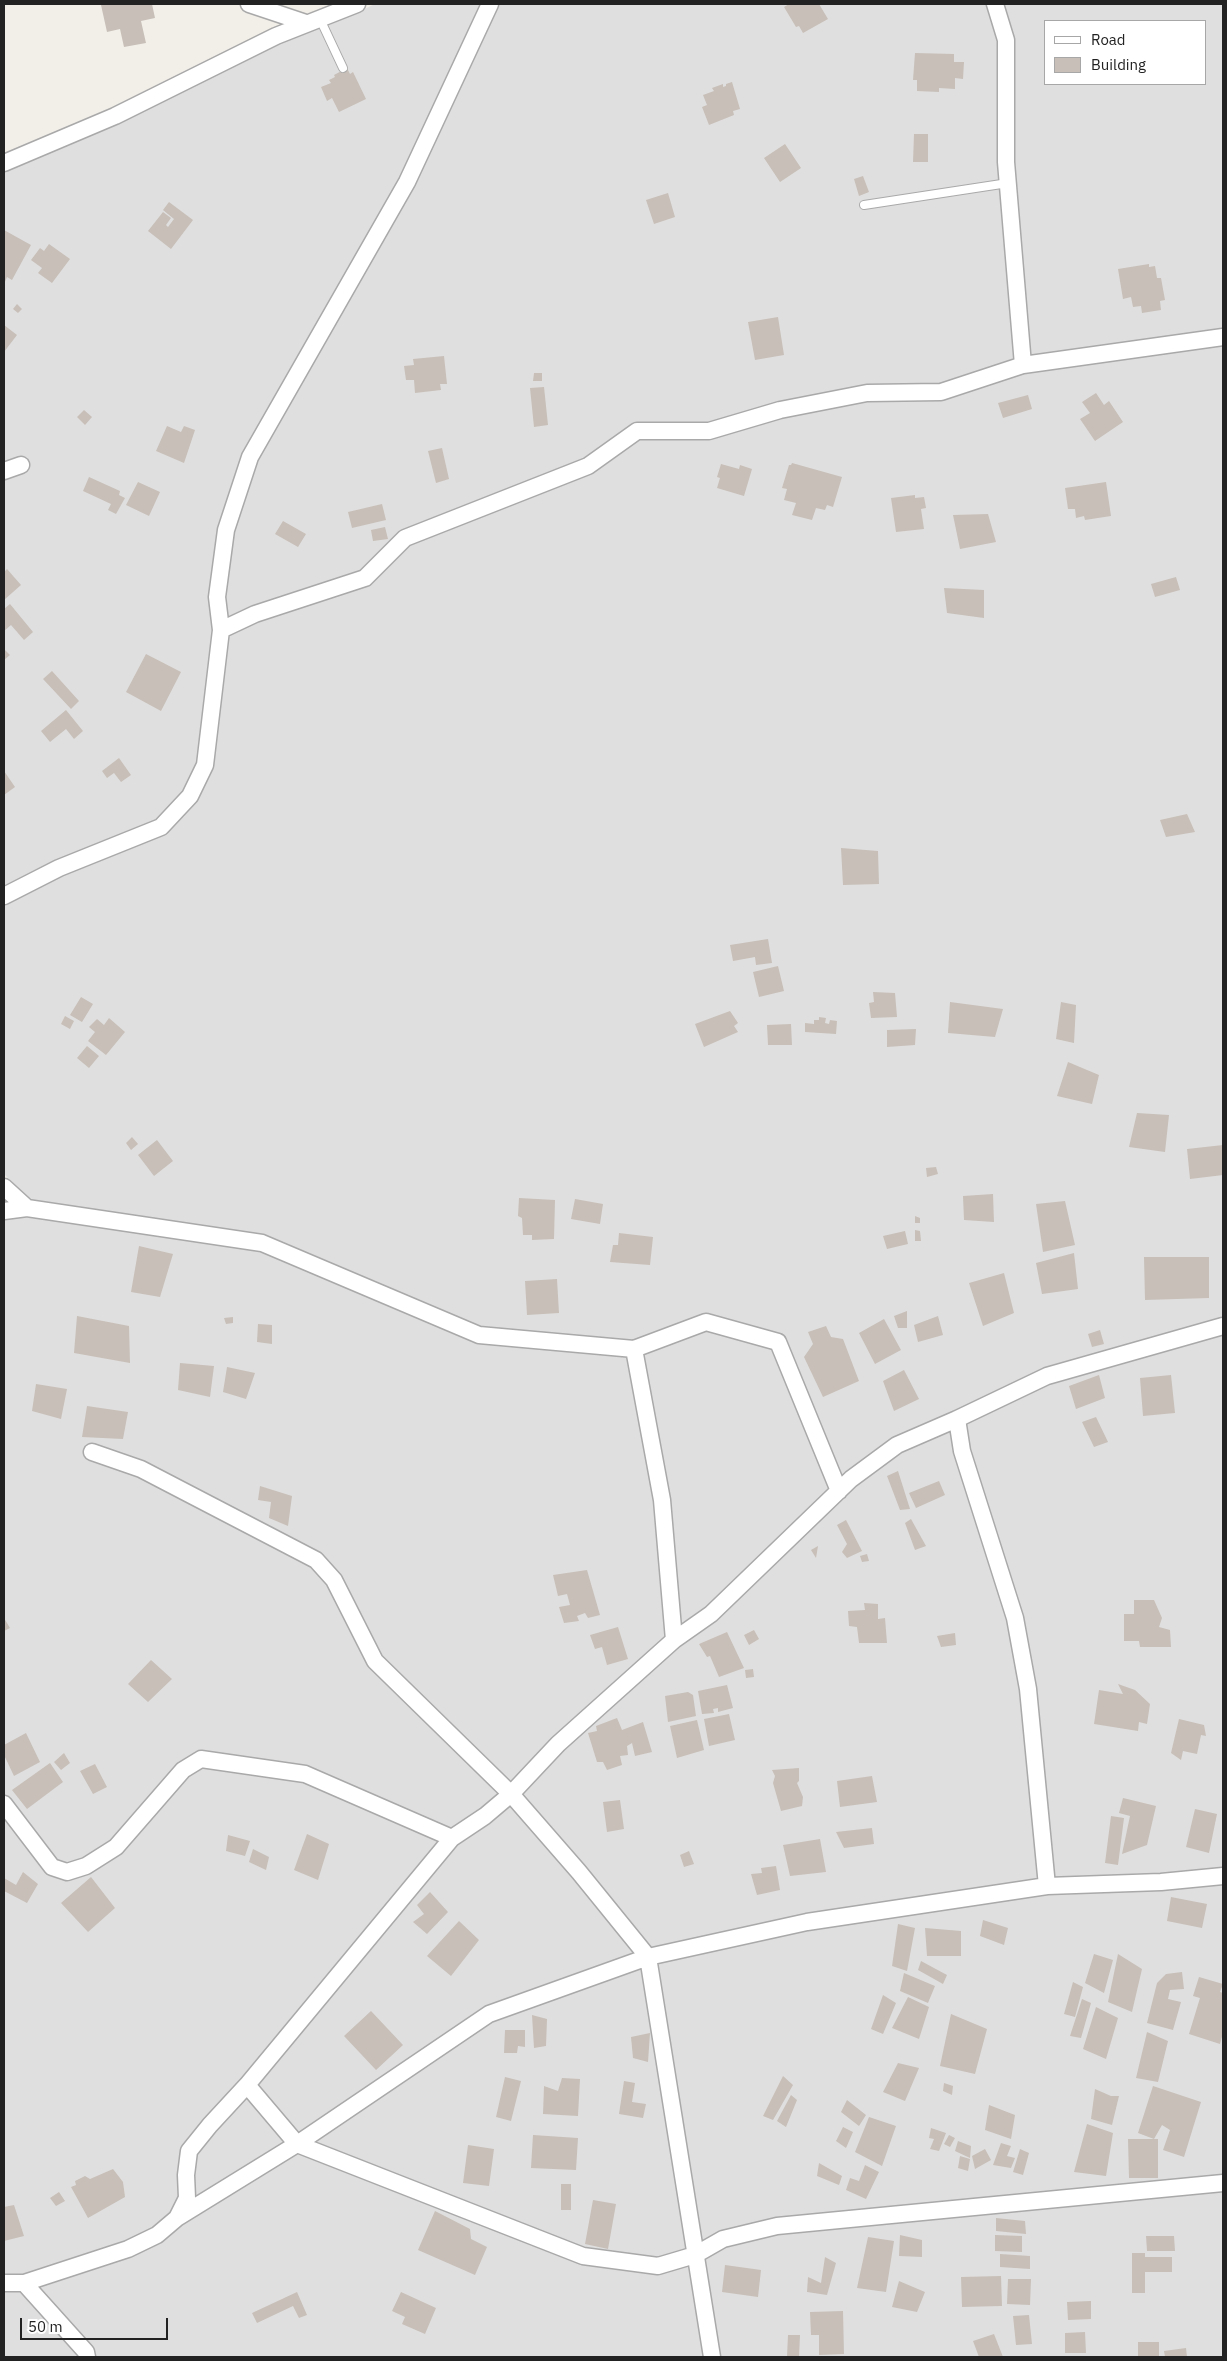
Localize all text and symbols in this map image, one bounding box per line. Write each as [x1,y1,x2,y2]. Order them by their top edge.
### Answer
legend [1044,20,1207,85]
text: Road [1091,30,1126,49]
text: Building [1091,55,1146,74]
scale bar [22,2308,170,2340]
text: 50 m [28,2317,63,2336]

